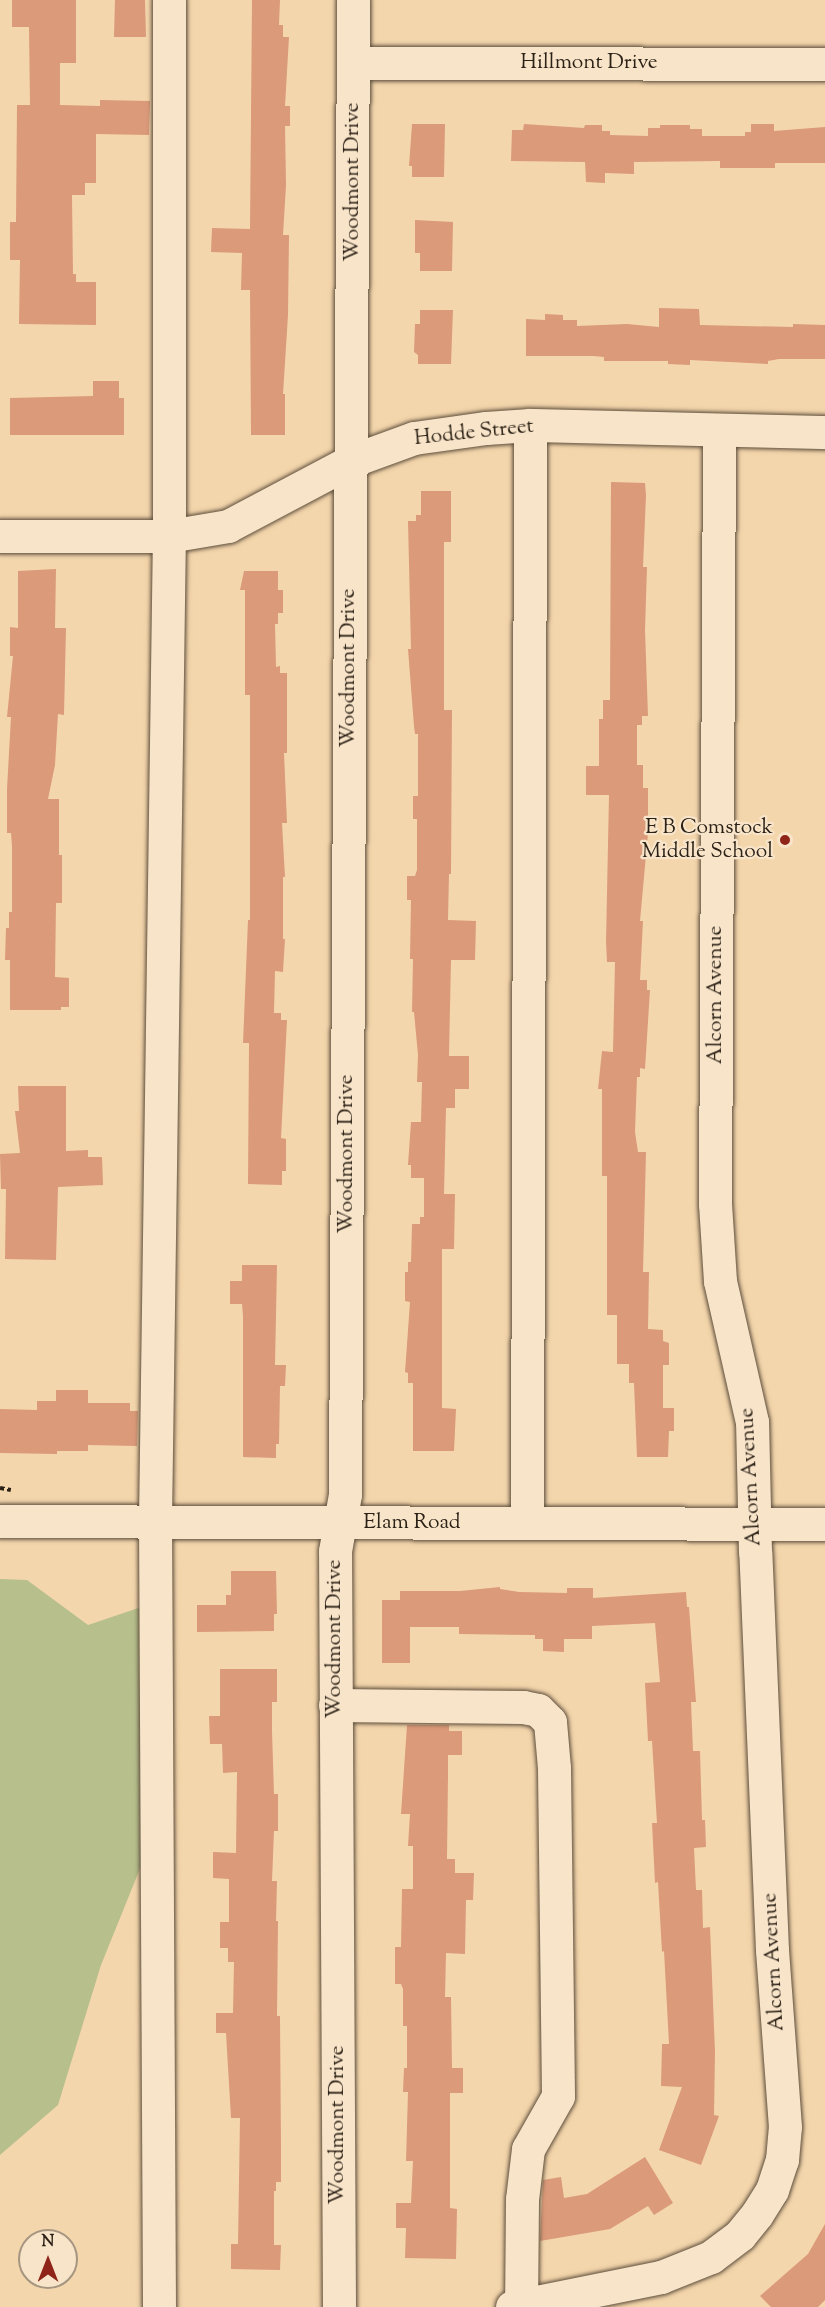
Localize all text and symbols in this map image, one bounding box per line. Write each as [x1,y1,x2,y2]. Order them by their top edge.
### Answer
street label: Hillmont Drive [520,50,658,76]
street label: Woodmont Drive [340,102,366,262]
street label: Hodde Street [413,414,535,452]
street label: Woodmont Drive [336,588,362,748]
place label: E B Comstock Middle School [642,815,773,865]
marker: E B Comstock Middle School [778,833,792,847]
street label: Alcorn Avenue [703,926,729,1064]
street label: Woodmont Drive [334,1074,360,1234]
street label: Alcorn Avenue [735,1407,767,1547]
street label: Elam Road [363,1510,461,1536]
street label: Woodmont Drive [322,1559,348,1719]
street label: Alcorn Avenue [758,1892,790,2032]
street label: Woodmont Drive [325,2045,351,2205]
north arrow [18,2229,78,2289]
text: N [42,2231,54,2254]

